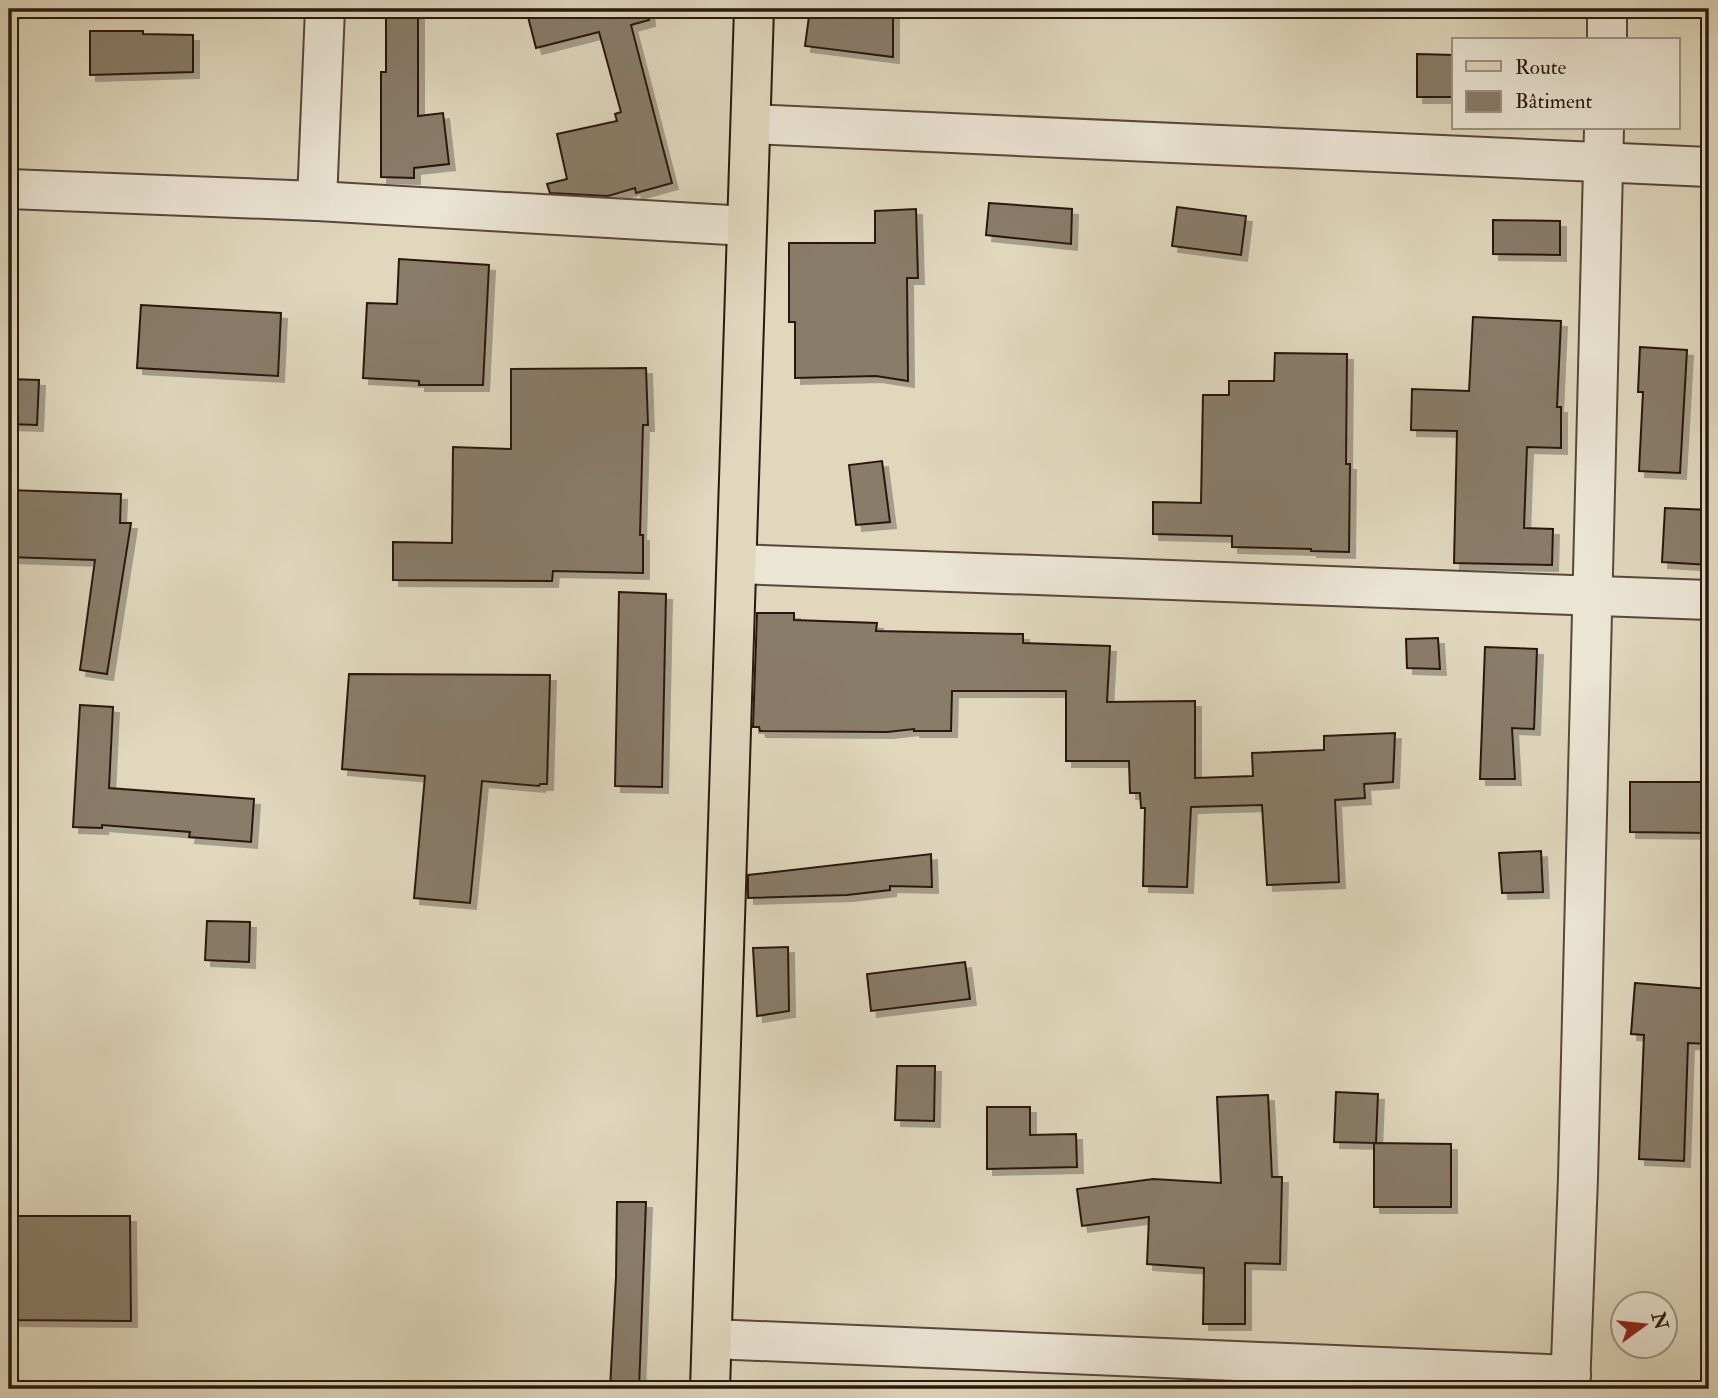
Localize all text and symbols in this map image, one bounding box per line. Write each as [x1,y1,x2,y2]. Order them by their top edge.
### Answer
legend [1452,38,1680,130]
text: Route [1515,54,1567,81]
text: Bâtiment [1515,88,1592,115]
north arrow [1610,1290,1680,1360]
text: N [1645,1309,1674,1333]

